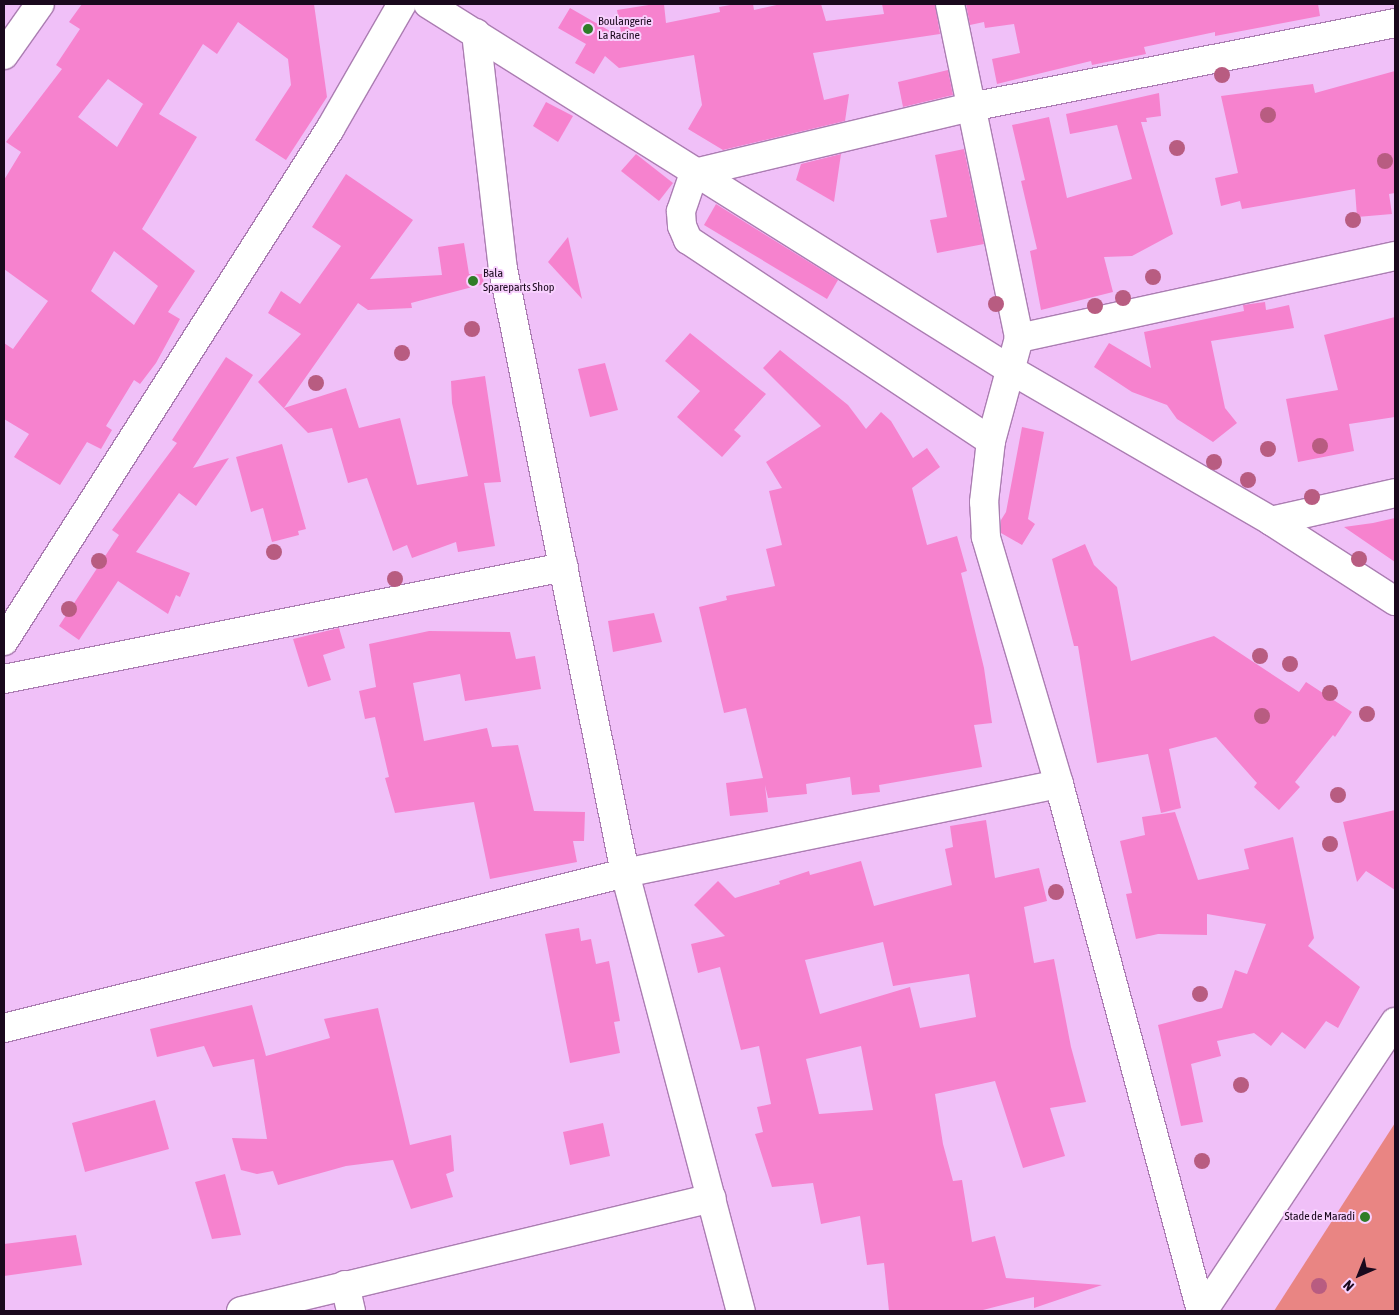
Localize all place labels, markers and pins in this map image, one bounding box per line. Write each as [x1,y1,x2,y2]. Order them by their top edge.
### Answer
place label: Boulangerie La Racine [598,15,652,43]
marker: Boulangerie La Racine [582,23,594,35]
place label: Bala Spareparts Shop [483,267,555,295]
marker: Bala Spareparts Shop [467,275,479,287]
place label: Stade de Maradi [1284,1210,1355,1224]
marker: Stade de Maradi [1359,1211,1371,1223]

